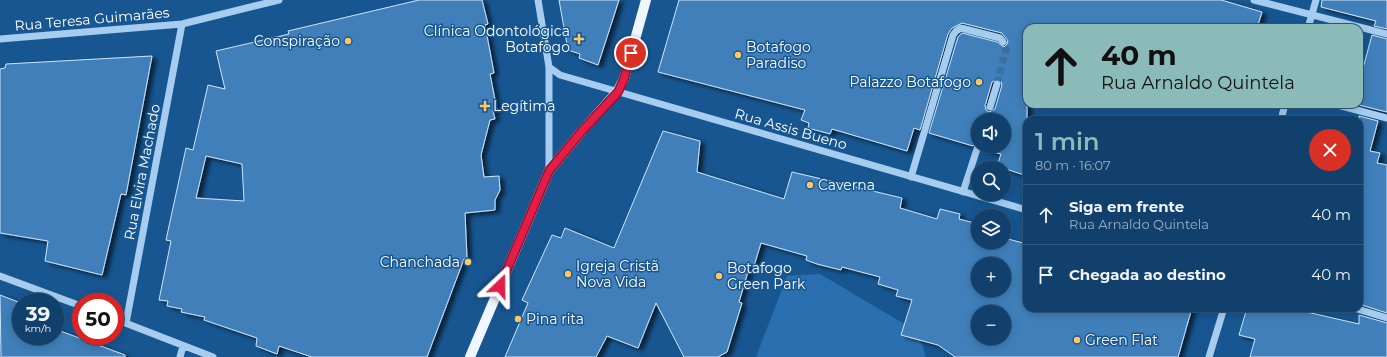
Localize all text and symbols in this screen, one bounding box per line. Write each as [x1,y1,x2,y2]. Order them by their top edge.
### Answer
street label: Rua Teresa Guimarães [14,3,170,35]
place label: Clínica Odontológica Botafogo [424,22,570,56]
place label: Conspiração [254,32,340,50]
marker: Clínica Odontológica Botafogo [573,33,585,45]
marker: Conspiração [343,36,353,46]
pin [614,36,648,70]
place label: Botafogo Paradiso [746,38,811,72]
text: 40 m [1101,38,1177,72]
icon: ahead [1035,40,1087,92]
icon: arrive [620,42,642,64]
marker: Botafogo Paradiso [733,50,743,60]
text: Rua Arnaldo Quintela [1101,72,1295,94]
place label: Palazzo Botafogo [849,73,971,91]
marker: Palazzo Botafogo [974,77,984,87]
place label: Legítima [493,97,555,115]
marker: Legítima [480,101,490,111]
street label: Rua Elvira Machado [120,102,164,242]
street label: Rua Assis Bueno [733,104,849,154]
map controls [971,113,1011,345]
button: sound [971,113,1011,153]
text: 1 min [1035,127,1099,156]
button: close [1309,129,1351,171]
text: 80 m · 16:07 [1035,157,1111,173]
button: search [971,161,1011,201]
place label: Caverna [818,176,875,194]
marker: Caverna [805,180,815,190]
text: Siga em frente [1069,197,1184,216]
icon: ahead [1035,204,1057,226]
text: 40 m [1311,205,1351,224]
button: layers [971,209,1011,249]
text: Rua Arnaldo Quintela [1069,216,1209,232]
place label: Chanchada [380,253,460,271]
marker: Chanchada [463,257,473,267]
place label: Igreja Cristã Nova Vida [576,257,659,291]
button: + [971,257,1011,297]
place label: Botafogo Green Park [727,259,806,293]
icon: arrive [1035,264,1057,286]
position arrow [479,265,521,307]
text: Chegada ao destino [1069,265,1226,284]
text: 40 m [1311,265,1351,284]
marker: Igreja Cristã Nova Vida [563,269,573,279]
marker: Botafogo Green Park [714,271,724,281]
speed limit sign: 50 [72,293,124,345]
text: 39 [26,302,50,326]
button: − [971,305,1011,345]
place label: Pina rita [526,310,584,328]
marker: Pina rita [513,314,523,324]
text: km/h [25,322,51,335]
place label: Green Flat [1085,331,1158,349]
marker: Green Flat [1072,335,1082,345]

